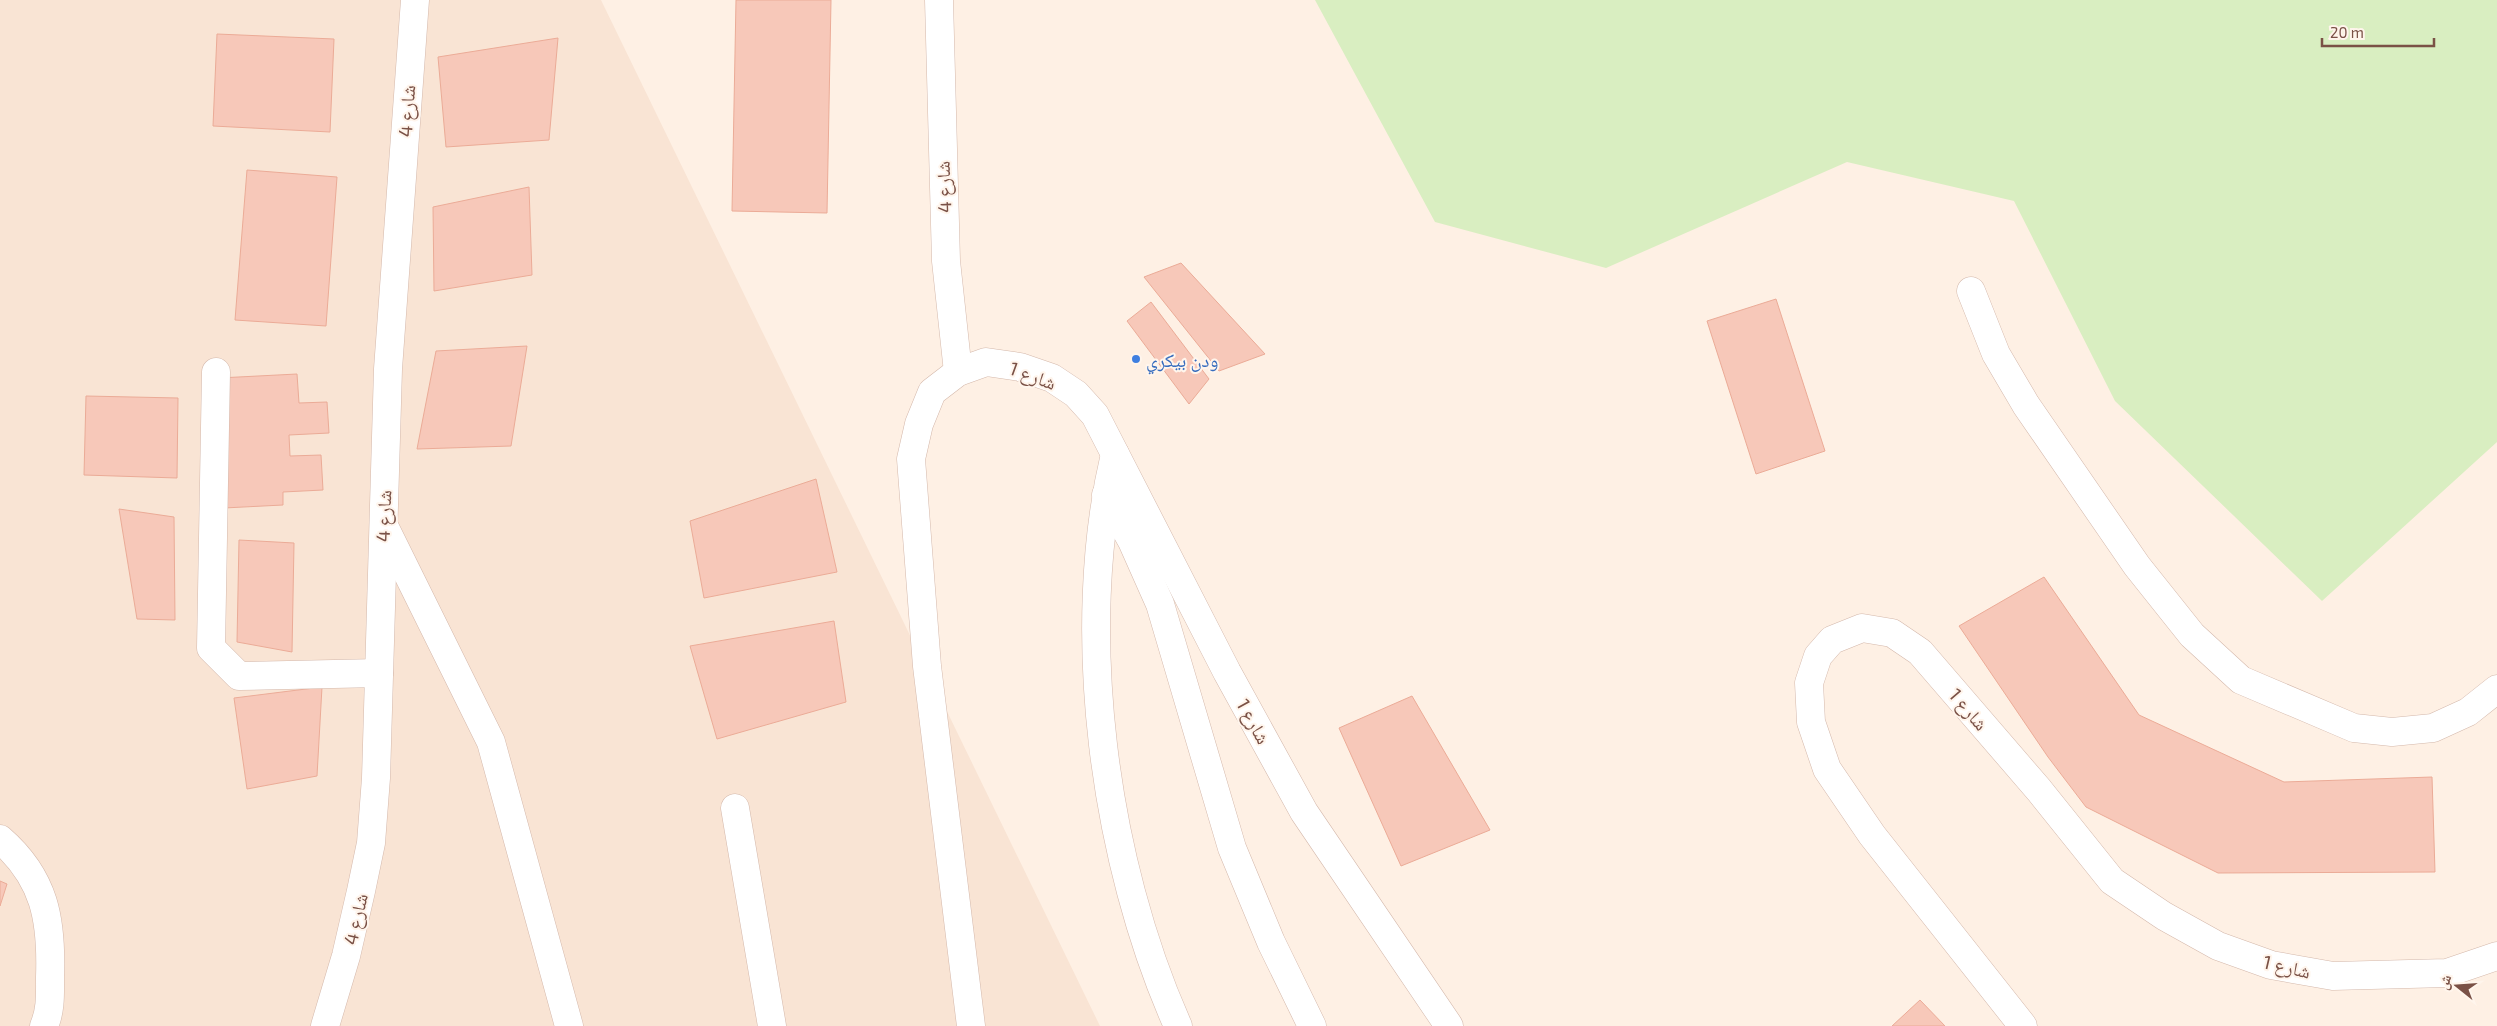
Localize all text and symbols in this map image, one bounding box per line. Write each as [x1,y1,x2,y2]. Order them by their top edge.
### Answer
scale bar [2322,15,2434,47]
text: 20 m [2330,23,2364,41]
street label: شارع 4 [393,84,420,138]
street label: شارع 4 [931,161,956,213]
place label: ودن بيكري [1146,348,1218,375]
marker: ودن بيكري [1130,353,1142,365]
street label: شارع 1 [1006,356,1059,395]
street label: شارع 4 [371,490,396,542]
street label: شارع 1 [1944,683,1993,735]
street label: شارع 1 [1231,694,1276,748]
street label: شارع 4 [338,891,373,947]
street label: شارع 1 [2261,949,2313,984]
north arrow [2432,961,2482,1011]
text: ش [2434,972,2455,992]

